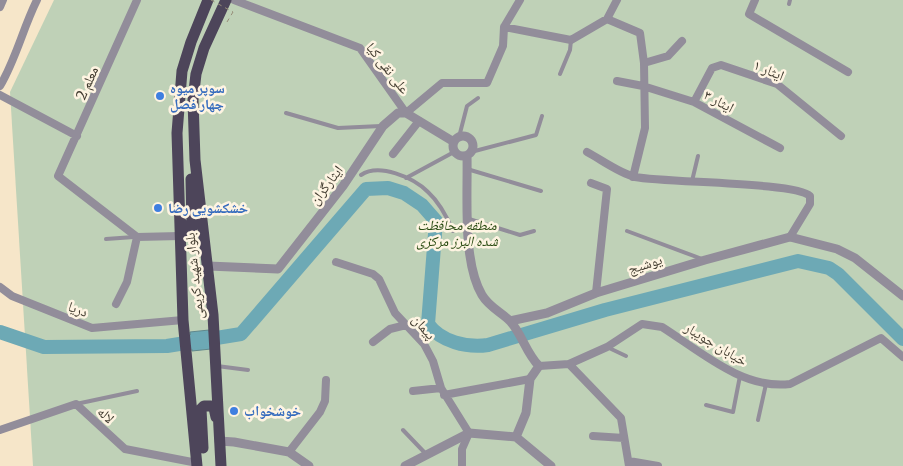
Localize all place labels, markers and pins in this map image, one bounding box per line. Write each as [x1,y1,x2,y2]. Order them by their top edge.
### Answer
place label: سوپر ميوه چهار فصل [170,79,225,113]
marker: سوپر ميوه چهار فصل [154,90,166,102]
place label: خشکشویی رضا [168,199,248,217]
marker: خشکشویی رضا [152,202,164,214]
place label: خوشخواب [244,402,301,420]
marker: خوشخواب [228,405,240,417]

